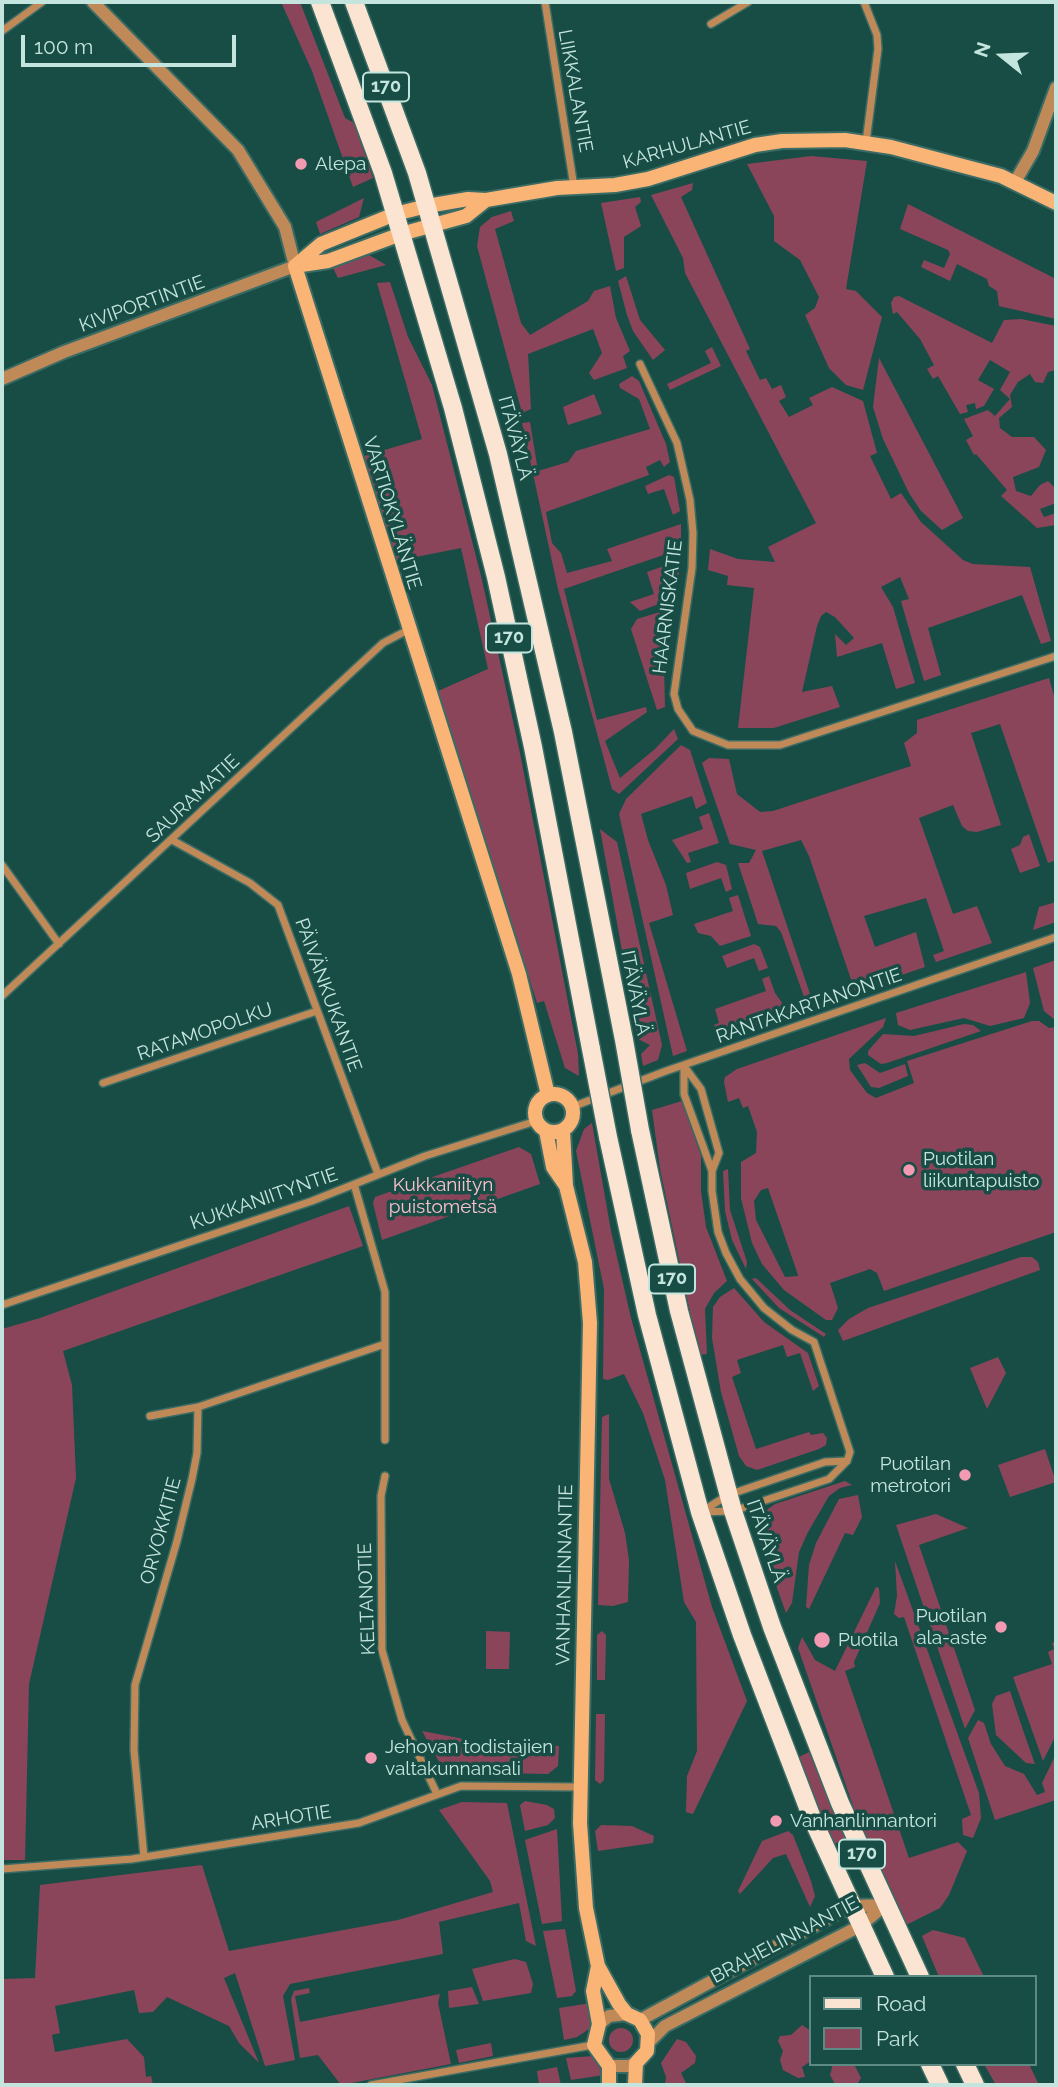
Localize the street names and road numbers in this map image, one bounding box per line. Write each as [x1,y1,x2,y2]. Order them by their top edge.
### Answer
street label: LIIKKALANTIE [553,28,597,154]
road number: 170 [363,72,409,102]
street label: KARHULANTIE [620,116,754,174]
street label: KIVIPORTINTIE [76,271,208,337]
street label: ITÄVÄYLÄ [493,393,537,483]
street label: VARTIOKYLÄNTIE [358,434,426,592]
street label: HAARNISKATIE [648,539,688,675]
road number: 170 [486,624,532,652]
street label: SAURAMATIE [142,750,244,848]
street label: PÄIVÄNKUKANTIE [290,915,366,1075]
street label: ITÄVÄYLÄ [616,949,654,1037]
street label: RANTAKARTANONTIE [713,963,905,1049]
street label: RATAMOPOLKU [134,998,276,1066]
street label: KUKKANIITYNTIE [187,1163,341,1235]
road number: 170 [649,1264,695,1294]
street label: ORVOKKITIE [136,1475,186,1587]
street label: VANHANLINNANTIE [552,1484,578,1666]
street label: ITÄVÄYLÄ [741,1497,791,1585]
street label: KELTANOTIE [354,1543,380,1655]
street label: ARHOTIE [249,1800,333,1836]
road number: 170 [839,1840,885,1868]
street label: BRAHELINNANTIE [707,1891,863,1989]

